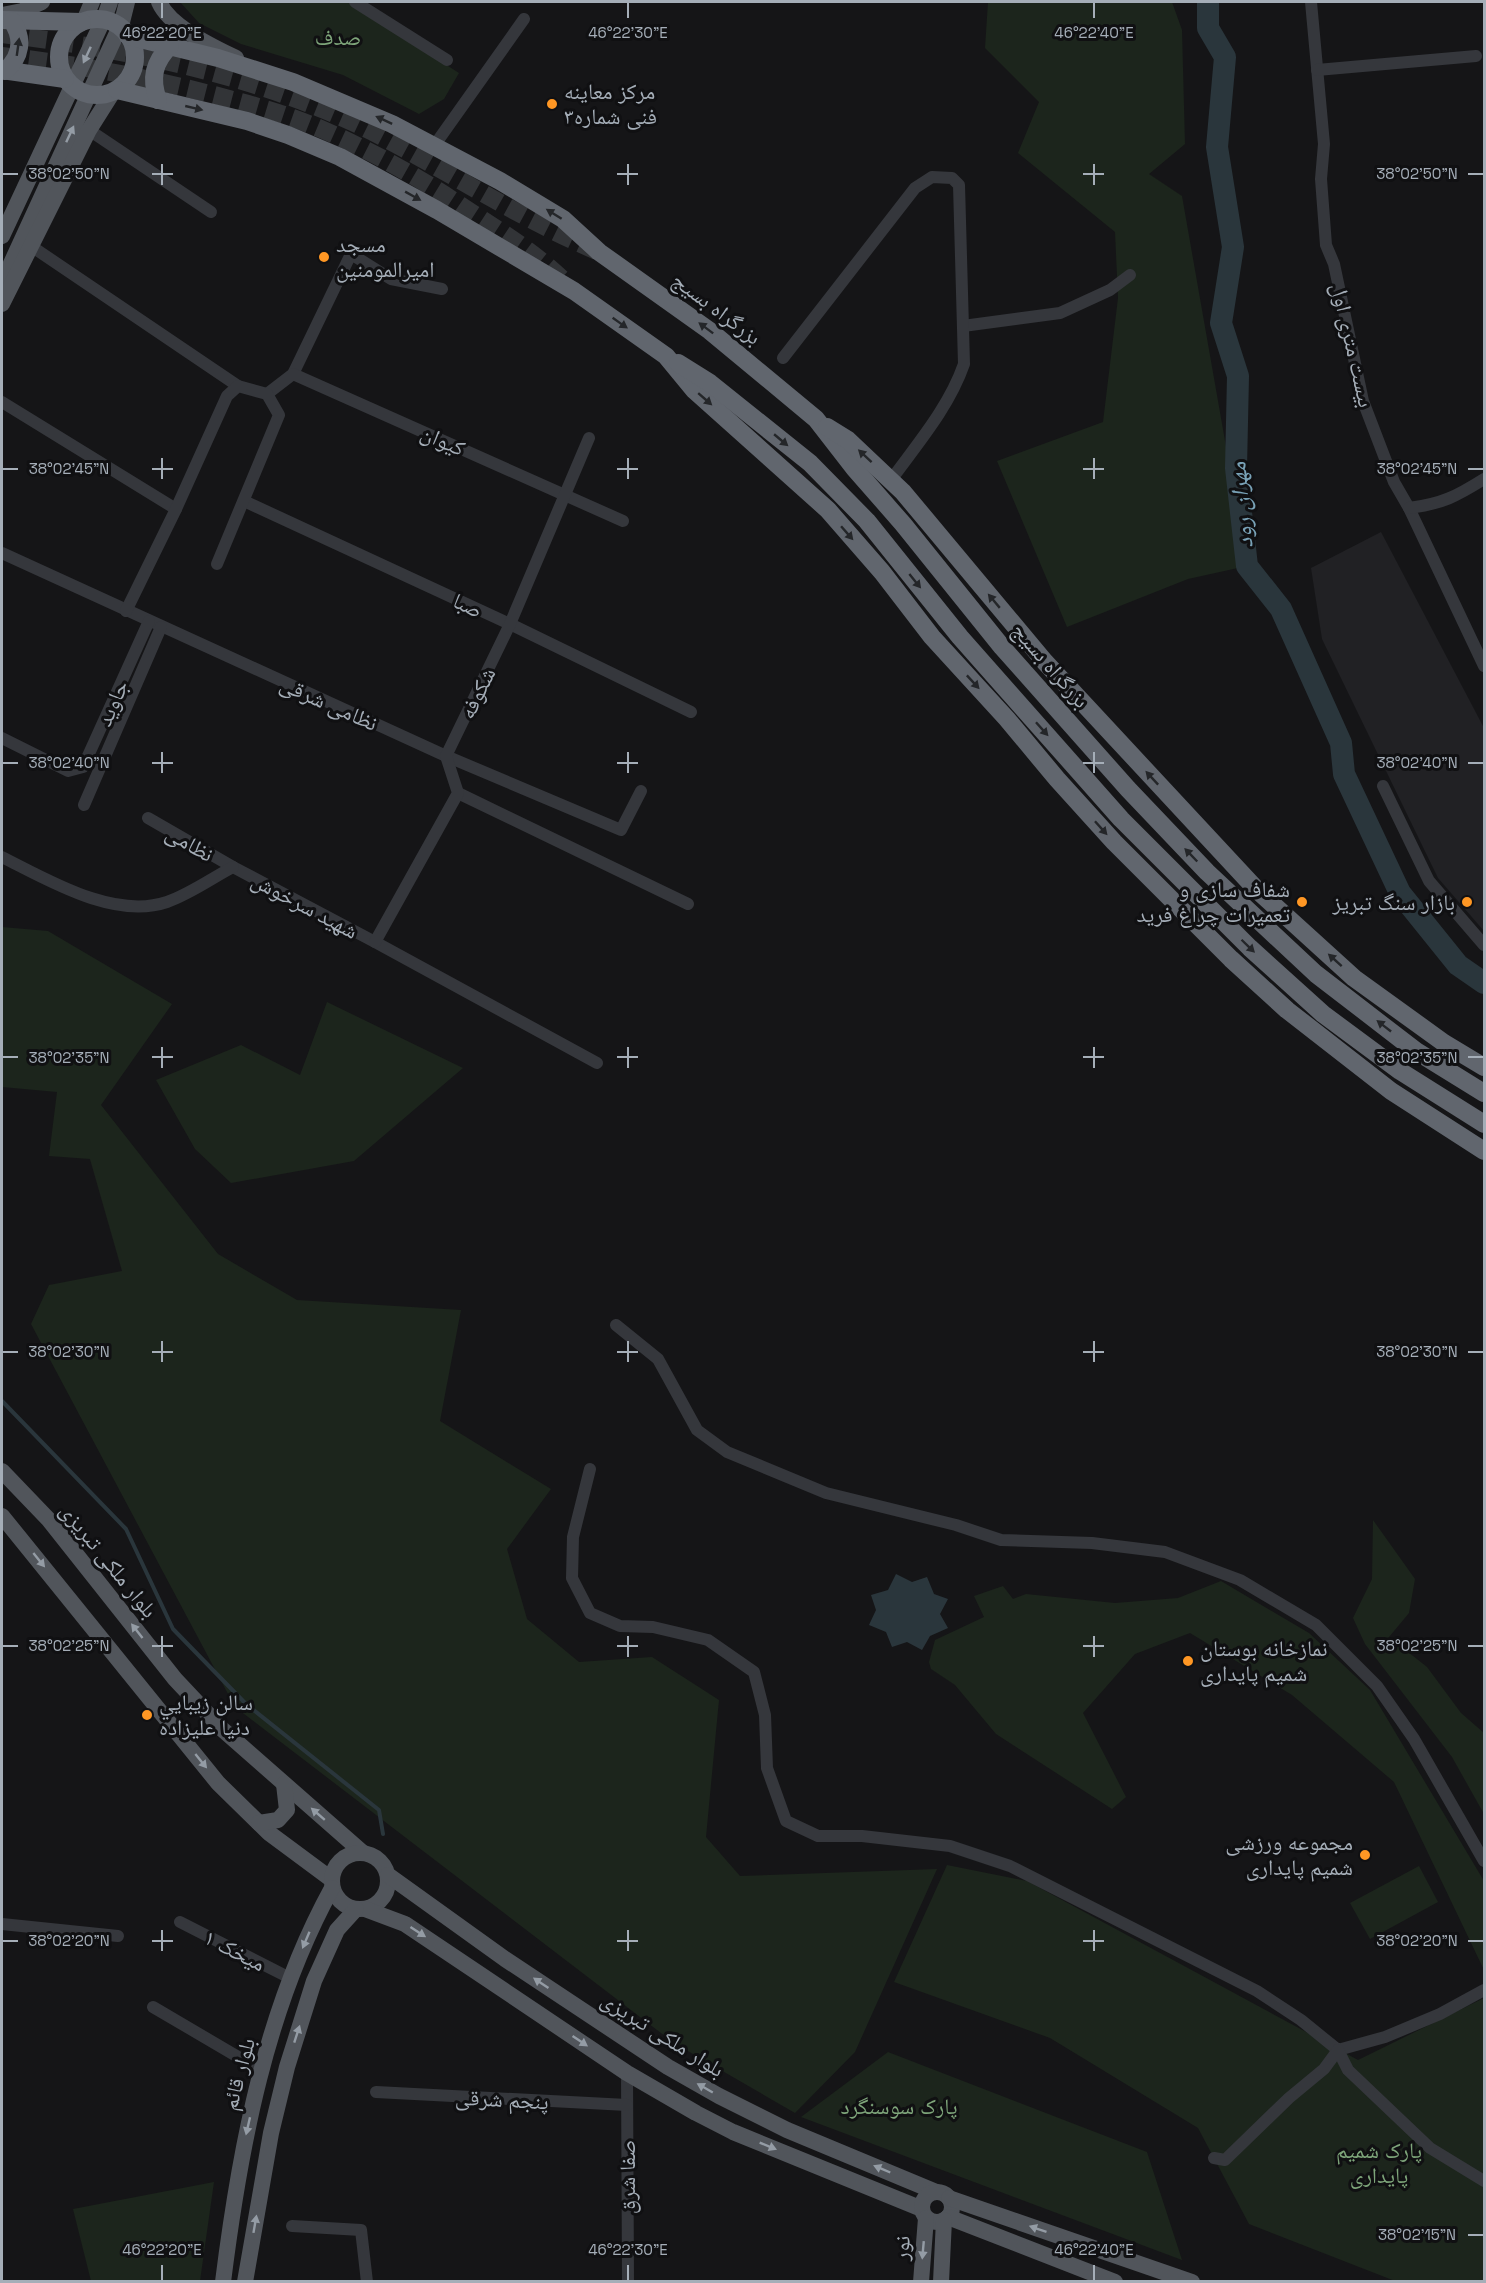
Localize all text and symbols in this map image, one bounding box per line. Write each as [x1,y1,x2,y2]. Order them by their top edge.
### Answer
text: 46°22'20"E [122,23,202,42]
park label: صدف [315,23,361,51]
text: 46°22'30"E [588,23,668,42]
text: 46°22'40"E [1054,23,1134,42]
one-way arrow [13,38,22,57]
one-way arrow [82,47,91,64]
place label: مرکز معاینه فنی شماره۳ [564,77,657,130]
marker: مرکز معاینه فنی شماره۳ [545,97,559,111]
one-way arrow [185,104,204,113]
one-way arrow [375,116,392,125]
one-way arrow [65,125,75,143]
text: 38°02'50"N [28,164,110,183]
text: 38°02'50"N [1376,164,1458,183]
one-way arrow [404,191,421,201]
one-way arrow [546,209,562,220]
place label: مسجد امیرالمومنین [336,230,435,283]
marker: مسجد امیرالمومنین [317,250,331,264]
street label: بزرگراه بسیج [667,265,767,351]
street label: بیست متری اول [1325,280,1381,410]
one-way arrow [612,317,628,329]
one-way arrow [698,323,713,335]
one-way arrow [697,392,712,405]
street label: کیوان [417,418,469,462]
one-way arrow [774,433,789,445]
one-way arrow [858,450,873,463]
text: 38°02'45"N [29,459,109,478]
text: 38°02'45"N [1377,459,1457,478]
water label: مهران رود [1221,461,1260,549]
one-way arrow [840,525,853,540]
one-way arrow [908,573,921,588]
street label: صبا [449,586,487,624]
one-way arrow [988,593,1001,609]
street label: بزرگراه بسیج [1006,616,1096,714]
street label: شکوفه [453,663,501,723]
street label: نظامی شرقی [276,669,382,737]
one-way arrow [966,674,980,689]
street label: جاوید [89,675,135,731]
one-way arrow [1035,721,1048,736]
text: 38°02'40"N [28,753,110,772]
text: 38°02'40"N [1376,753,1458,772]
one-way arrow [1145,771,1159,786]
street label: نظامی [161,818,219,868]
one-way arrow [1094,821,1108,836]
one-way arrow [1184,847,1198,862]
street label: شهید سرخوش [247,865,363,945]
place label: شفاف سازی و تعمیرات چراغ فرید [1136,875,1291,928]
place label: بازار سنگ تبریز [1332,888,1455,916]
marker: شفاف سازی و تعمیرات چراغ فرید [1295,895,1309,909]
marker: بازار سنگ تبریز [1460,895,1474,909]
one-way arrow [1241,939,1256,953]
one-way arrow [1327,953,1342,967]
one-way arrow [1376,1020,1391,1032]
text: 38°02'35"N [29,1048,109,1067]
text: 38°02'35"N [1377,1048,1457,1067]
text: 38°02'30"N [28,1342,110,1361]
text: 38°02'30"N [1376,1342,1458,1361]
street label: بلوار ملکى تبریزى [54,1497,164,1623]
one-way arrow [33,1552,46,1568]
one-way arrow [131,1623,143,1638]
place label: نمازخانه بوستان شمیم پایداری [1200,1634,1328,1688]
text: 38°02'25"N [29,1636,109,1655]
text: 38°02'25"N [1377,1636,1457,1655]
marker: نمازخانه بوستان شمیم پایداری [1181,1654,1195,1668]
place label: سالن زيبايي دنيا عليزاده [159,1688,253,1741]
marker: سالن زيبايي دنيا عليزاده [140,1708,154,1722]
one-way arrow [194,1753,207,1768]
one-way arrow [311,1808,326,1821]
place label: مجموعه ورزشی شمیم پایداری [1225,1828,1353,1882]
marker: مجموعه ورزشی شمیم پایداری [1358,1848,1372,1862]
street label: میخک ۱ [200,1923,270,1977]
one-way arrow [410,1927,426,1938]
text: 38°02'20"N [28,1931,110,1950]
one-way arrow [301,1931,310,1949]
text: 38°02'20"N [1376,1931,1458,1950]
one-way arrow [533,1977,549,1988]
street label: بلوار ملکى تبریزى [596,1985,730,2083]
one-way arrow [293,2025,303,2043]
street label: بلوار قائم [215,2035,262,2113]
one-way arrow [572,2035,588,2047]
street label: پنجم شرقی [454,2083,549,2116]
one-way arrow [696,2083,713,2093]
park label: پارک سوسنگرد [841,2092,957,2120]
one-way arrow [243,2117,253,2135]
park label: پارک شمیم پایداری [1336,2136,1422,2189]
street label: صفا شرق [613,2140,641,2214]
one-way arrow [759,2142,777,2151]
one-way arrow [873,2164,891,2173]
one-way arrow [250,2214,259,2233]
one-way arrow [1029,2223,1047,2233]
text: 38°02'15"N [1378,2225,1456,2244]
street label: نور [886,2235,916,2262]
text: 46°22'20"E [122,2240,202,2259]
text: 46°22'30"E [588,2240,668,2259]
one-way arrow [919,2240,928,2259]
text: 46°22'40"E [1054,2240,1134,2259]

